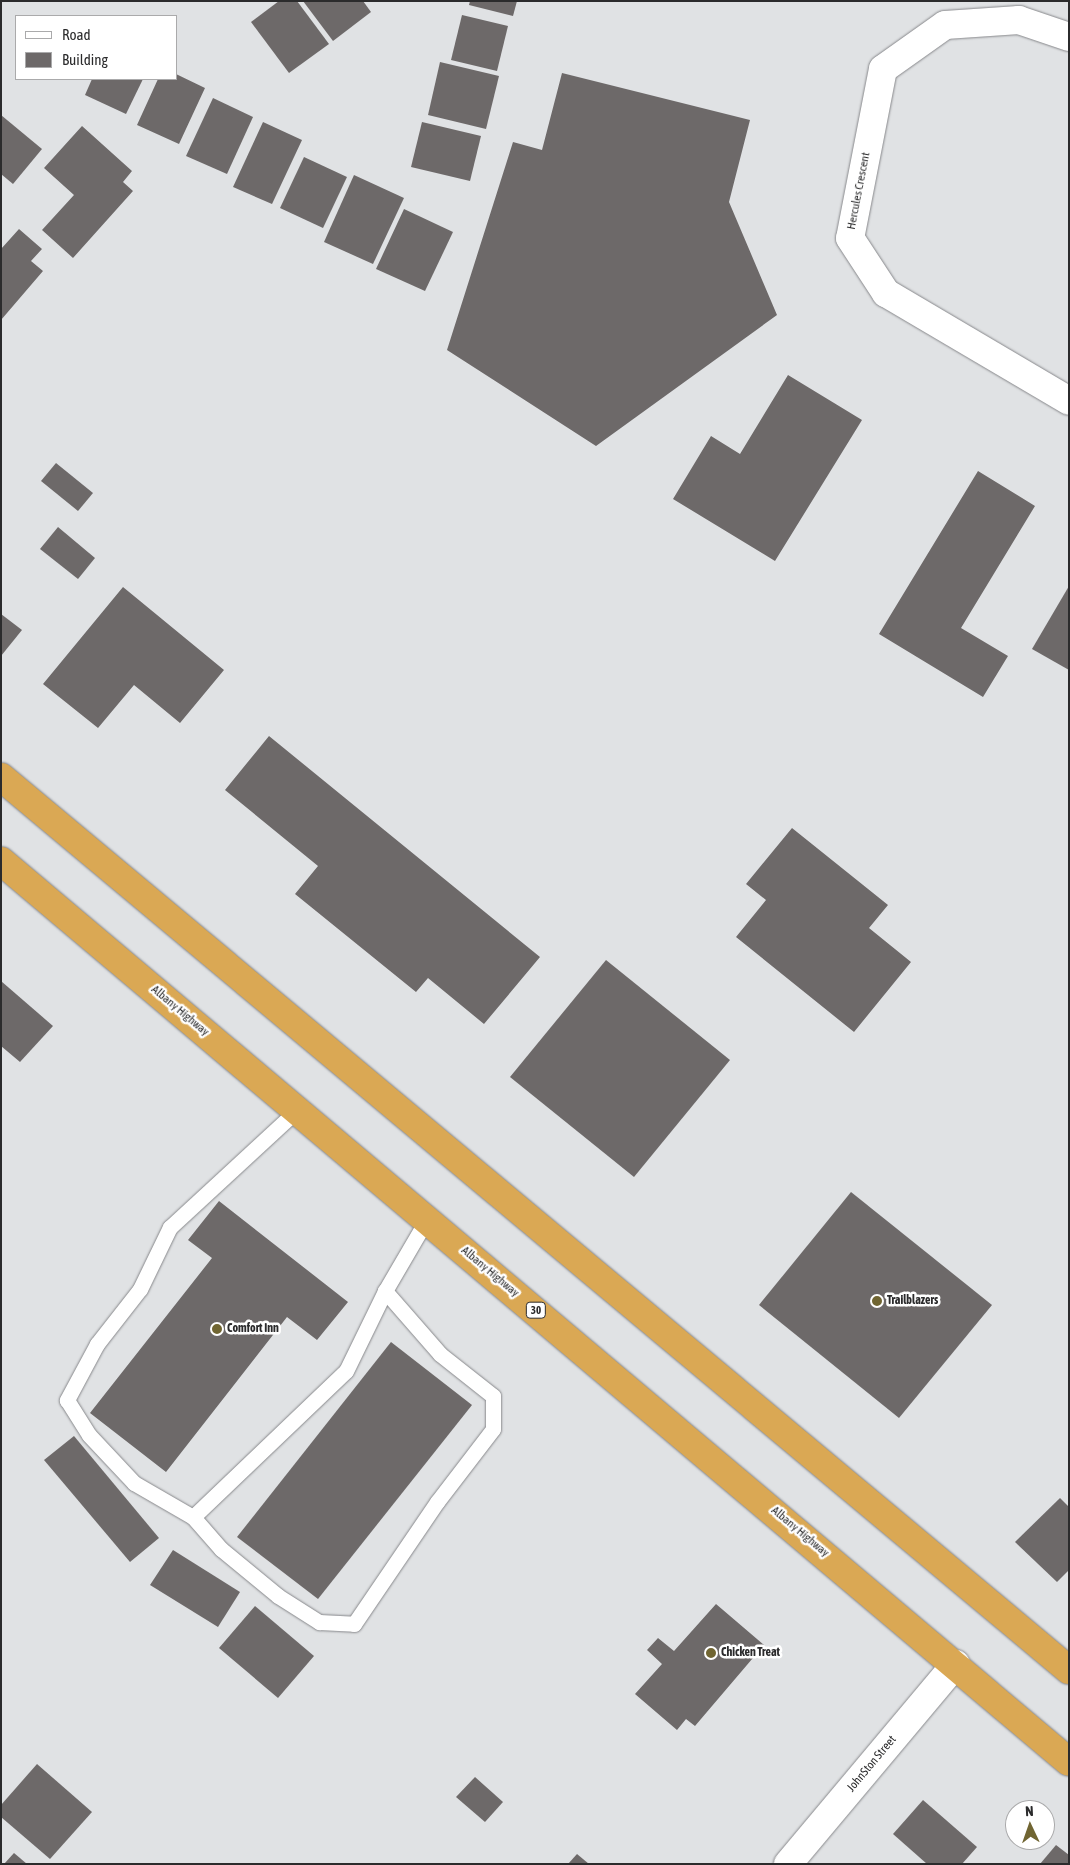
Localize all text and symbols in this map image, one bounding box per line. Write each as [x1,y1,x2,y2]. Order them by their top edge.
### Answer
legend [15,15,178,80]
text: Road [62,26,91,43]
text: Building [62,51,108,68]
street label: Hercules Crescent [844,151,874,231]
street label: Albany Highway [148,983,212,1039]
street label: Albany Highway [458,1244,522,1300]
place label: Trailblazers [887,1294,938,1308]
marker: Trailblazers [871,1295,883,1307]
road number: 30 [525,1302,547,1318]
place label: Comfort Inn [227,1322,279,1336]
marker: Comfort Inn [211,1323,223,1335]
street label: Albany Highway [768,1504,832,1560]
place label: Chicken Treat [721,1646,780,1660]
marker: Chicken Treat [705,1647,717,1659]
street label: JohnSton Street [844,1733,900,1795]
north arrow [1005,1800,1055,1850]
text: N [1025,1803,1034,1819]

